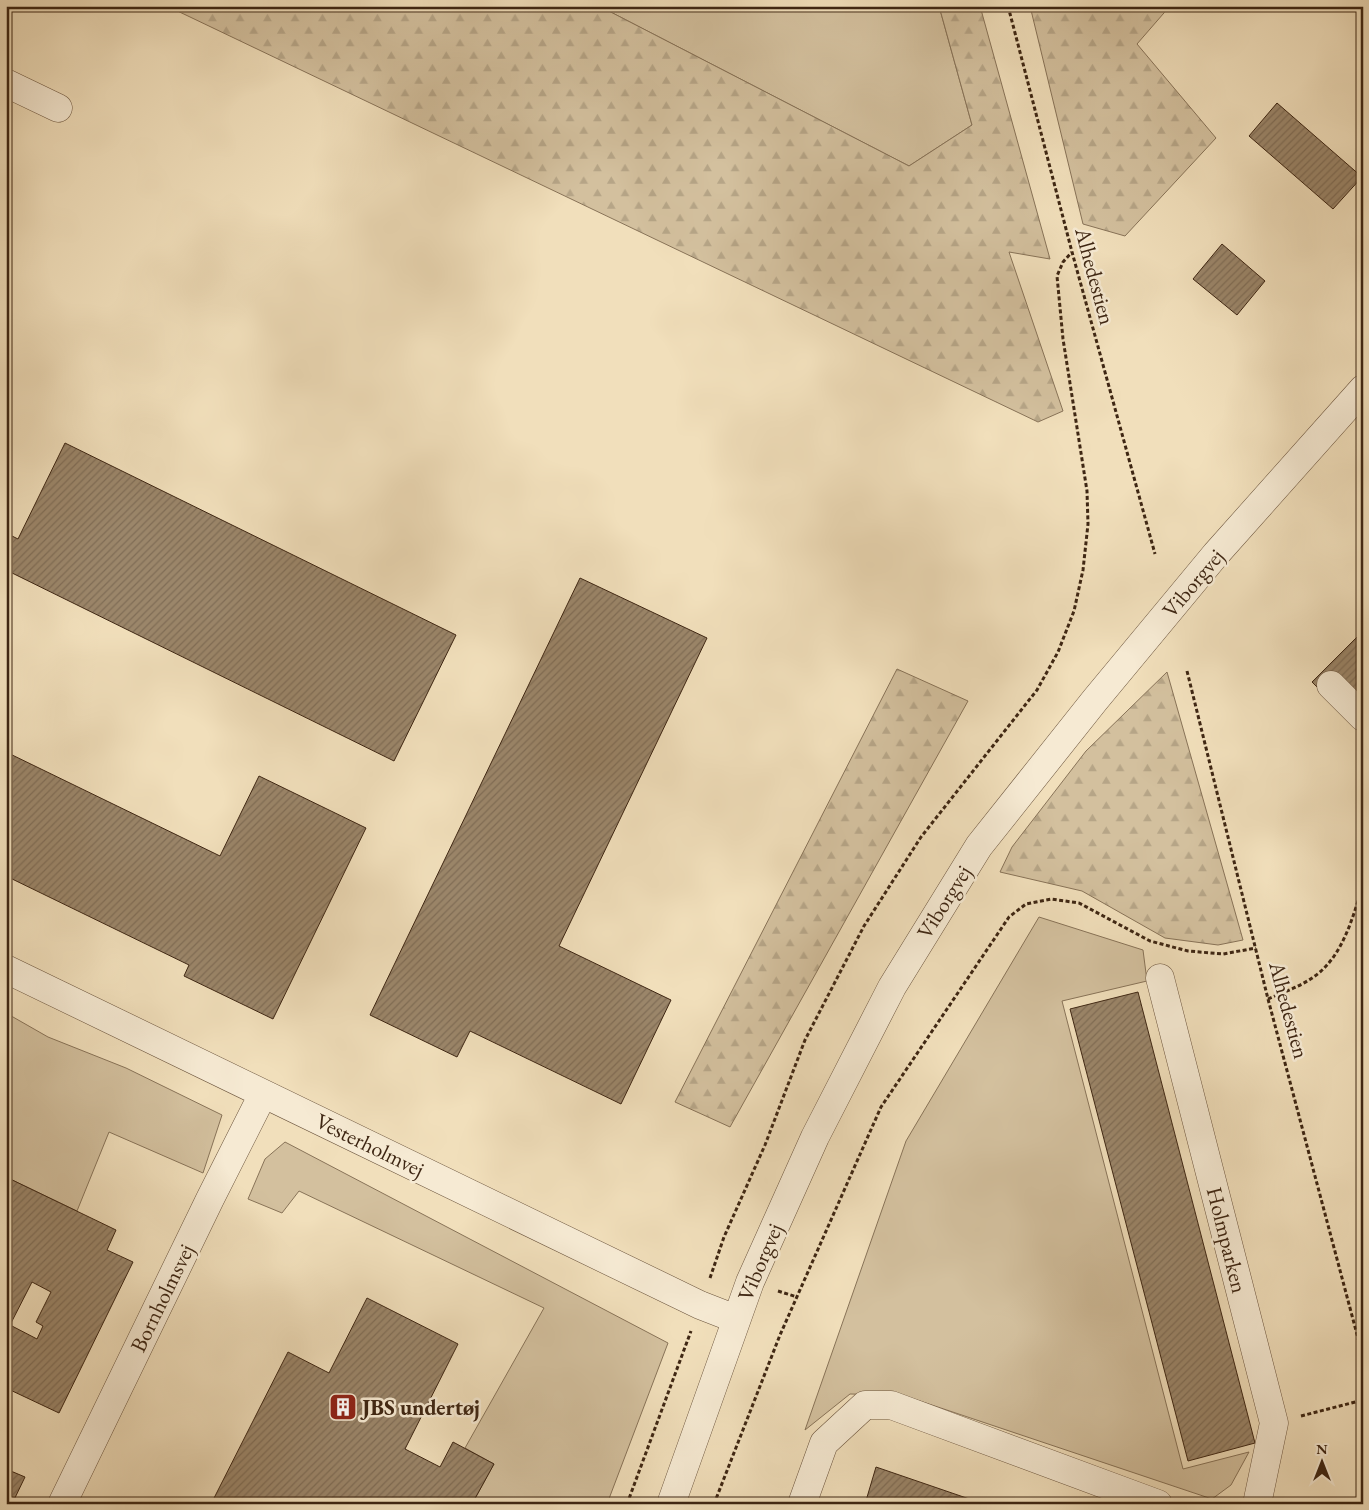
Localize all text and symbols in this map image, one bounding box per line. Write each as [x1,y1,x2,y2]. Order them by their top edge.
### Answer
street label: Alhedestien [1068,223,1122,328]
street label: Viborgvej [1156,542,1230,624]
street label: Viborgvej [910,860,978,944]
street label: Alhedestien [1262,957,1316,1062]
street label: Vesterholmvej [311,1106,429,1184]
street label: Holmparken [1200,1184,1254,1296]
street label: Viborgvej [731,1219,789,1305]
street label: Bornholmsvej [123,1239,201,1357]
building icon: JBS undertøj [328,1392,358,1422]
place label: JBS undertøj [360,1393,480,1422]
north arrow [1296,1438,1346,1488]
text: N [1316,1440,1328,1458]

